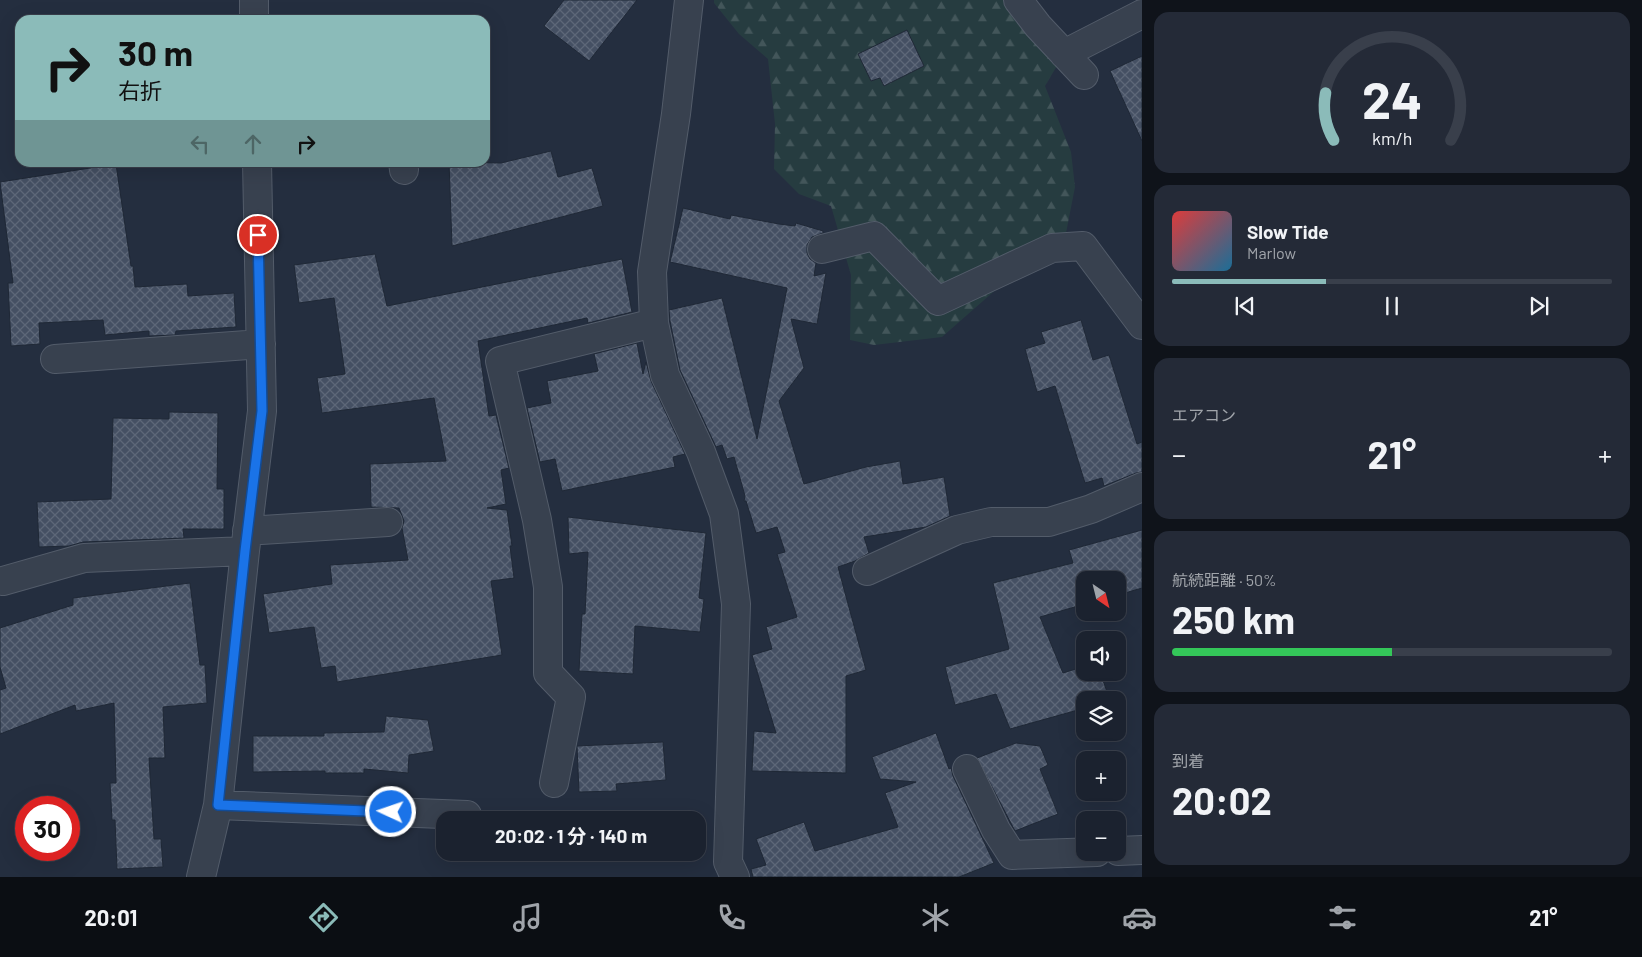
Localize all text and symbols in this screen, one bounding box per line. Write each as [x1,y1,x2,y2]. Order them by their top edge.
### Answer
text: 30 m [118,31,193,73]
icon: right [35,35,100,100]
text: 24 [1362,67,1422,129]
text: 右折 [118,77,162,103]
text: km/h [1372,127,1412,149]
icon: left [186,130,214,158]
icon: ahead [239,130,267,158]
icon: right [292,130,320,158]
pin [237,214,279,256]
text: Slow Tide [1247,220,1329,243]
icon: arrive [244,221,272,249]
text: Marlow [1247,243,1296,262]
icon: previous [1231,292,1259,320]
icon: pause [1378,292,1406,320]
icon: next [1525,292,1553,320]
text: エアコン [1172,405,1236,424]
text: 21° [1368,431,1416,477]
text: − [1172,437,1186,471]
text: + [1598,437,1612,471]
text: 航続距離 · 50% [1172,570,1277,589]
north arrow [1076,571,1126,621]
map controls [1076,571,1126,861]
text: 250 km [1172,596,1295,642]
button: sound [1076,631,1126,681]
button: layers [1076,691,1126,741]
button: + [1076,751,1126,801]
text: 到着 [1172,751,1204,770]
text: 20:02 [1172,777,1272,823]
position arrow [364,785,416,837]
speed limit sign: 30 [15,796,80,861]
button: − [1076,811,1126,861]
text: 20:02 · 1 分 · 140 m [495,824,647,847]
icon: directions [306,900,341,935]
icon: music [510,900,545,935]
icon: phone [714,900,749,935]
icon: climate [918,900,953,935]
icon: car [1122,900,1157,935]
icon: filters [1325,900,1360,935]
text: 20:01 [84,904,137,930]
text: 21° [1529,904,1558,930]

